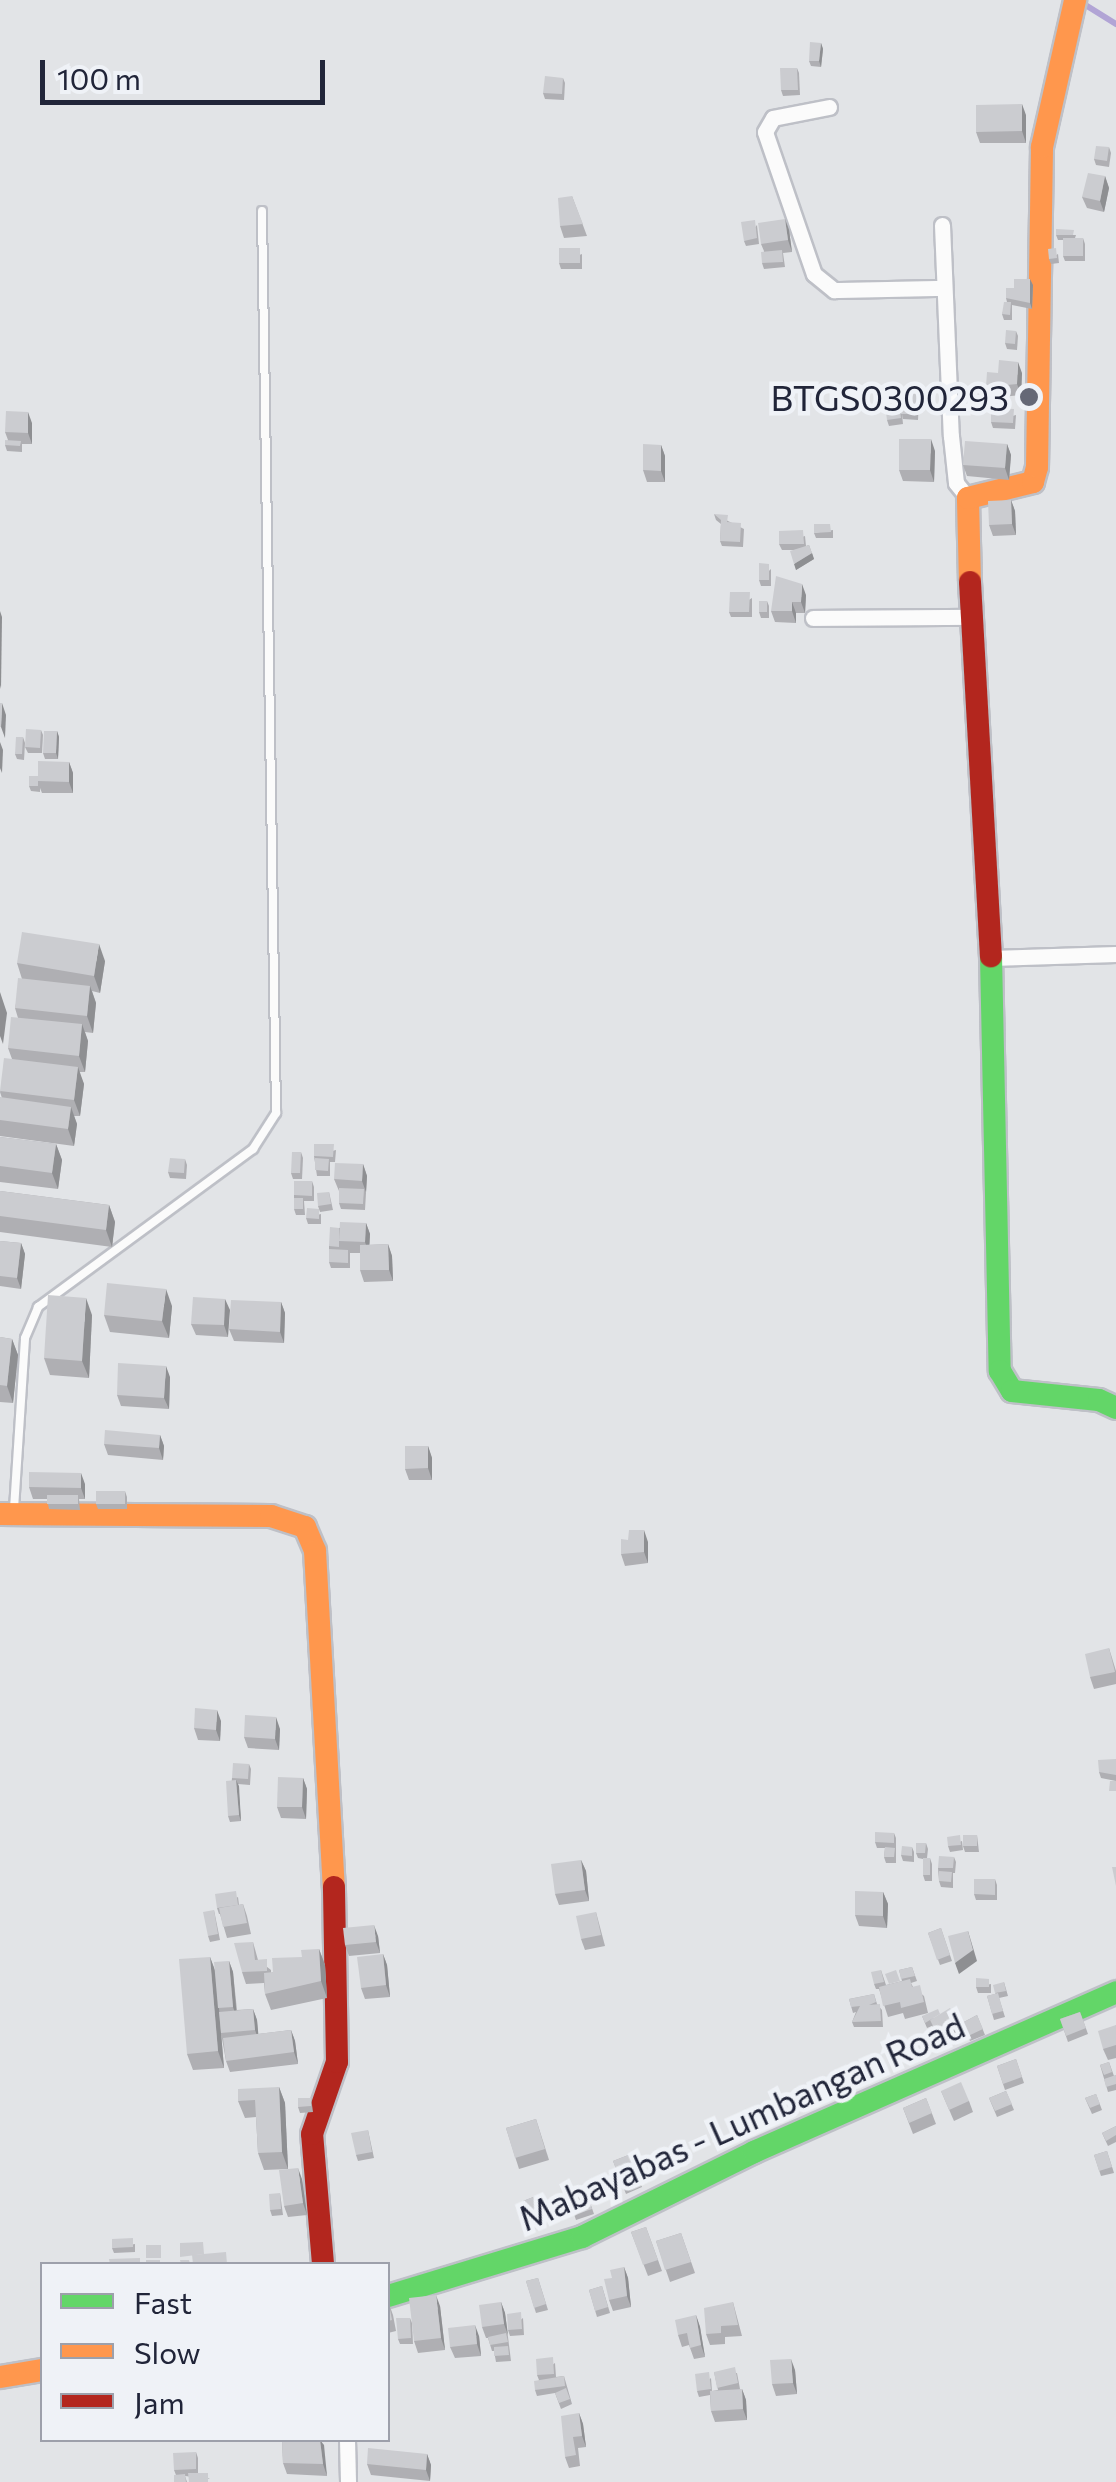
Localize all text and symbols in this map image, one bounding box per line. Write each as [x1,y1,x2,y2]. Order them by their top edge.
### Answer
scale bar [45,40,330,102]
text: 100 m [57,59,141,96]
place label: BTGS0300293 [770,376,1009,418]
marker: BTGS0300293 [1018,386,1040,408]
street label: Mabayabas - Lumbangan Road [511,2003,971,2239]
legend [40,2262,390,2442]
text: Fast [134,2283,192,2320]
text: Slow [134,2333,201,2370]
text: Jam [134,2383,185,2420]

